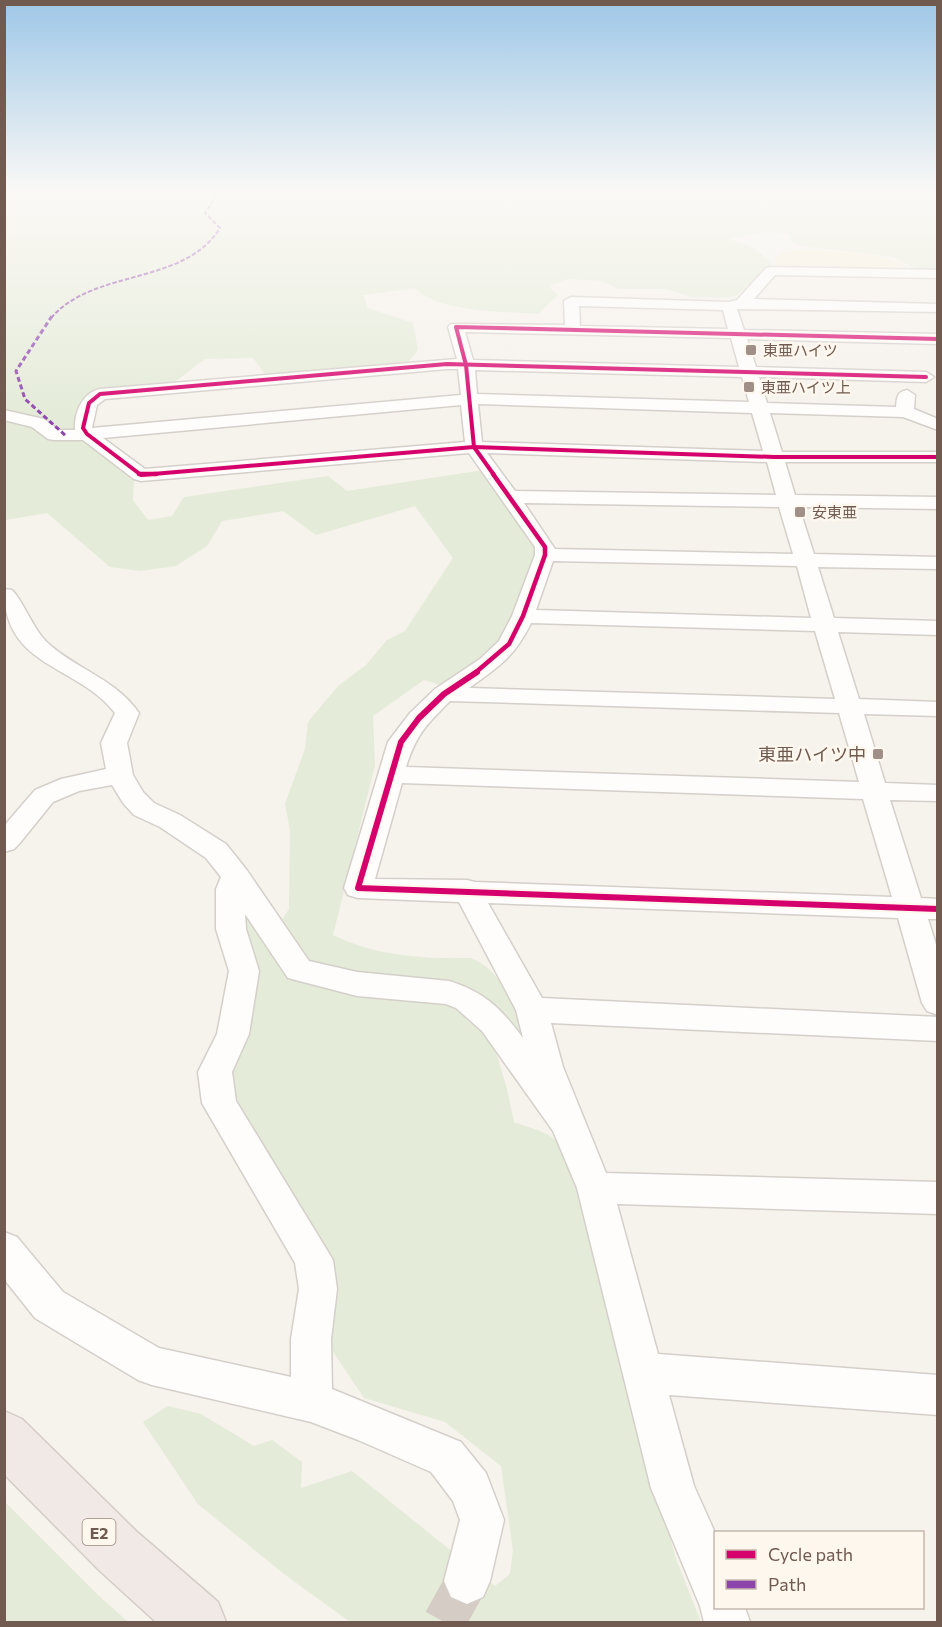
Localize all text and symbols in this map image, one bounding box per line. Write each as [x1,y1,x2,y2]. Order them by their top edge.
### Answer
place label: 東亜ハイツ [763,341,838,359]
marker: 東亜ハイツ [744,343,758,357]
place label: 東亜ハイツ上 [761,378,851,396]
marker: 東亜ハイツ上 [742,380,756,394]
place label: 安東亜 [812,503,857,521]
marker: 安東亜 [793,505,807,519]
place label: 東亜ハイツ中 [758,743,866,765]
marker: 東亜ハイツ中 [871,747,885,761]
road number: E2 [82,1519,116,1545]
legend [714,1531,924,1609]
text: Cycle path [768,1543,853,1565]
text: Path [768,1573,806,1595]

